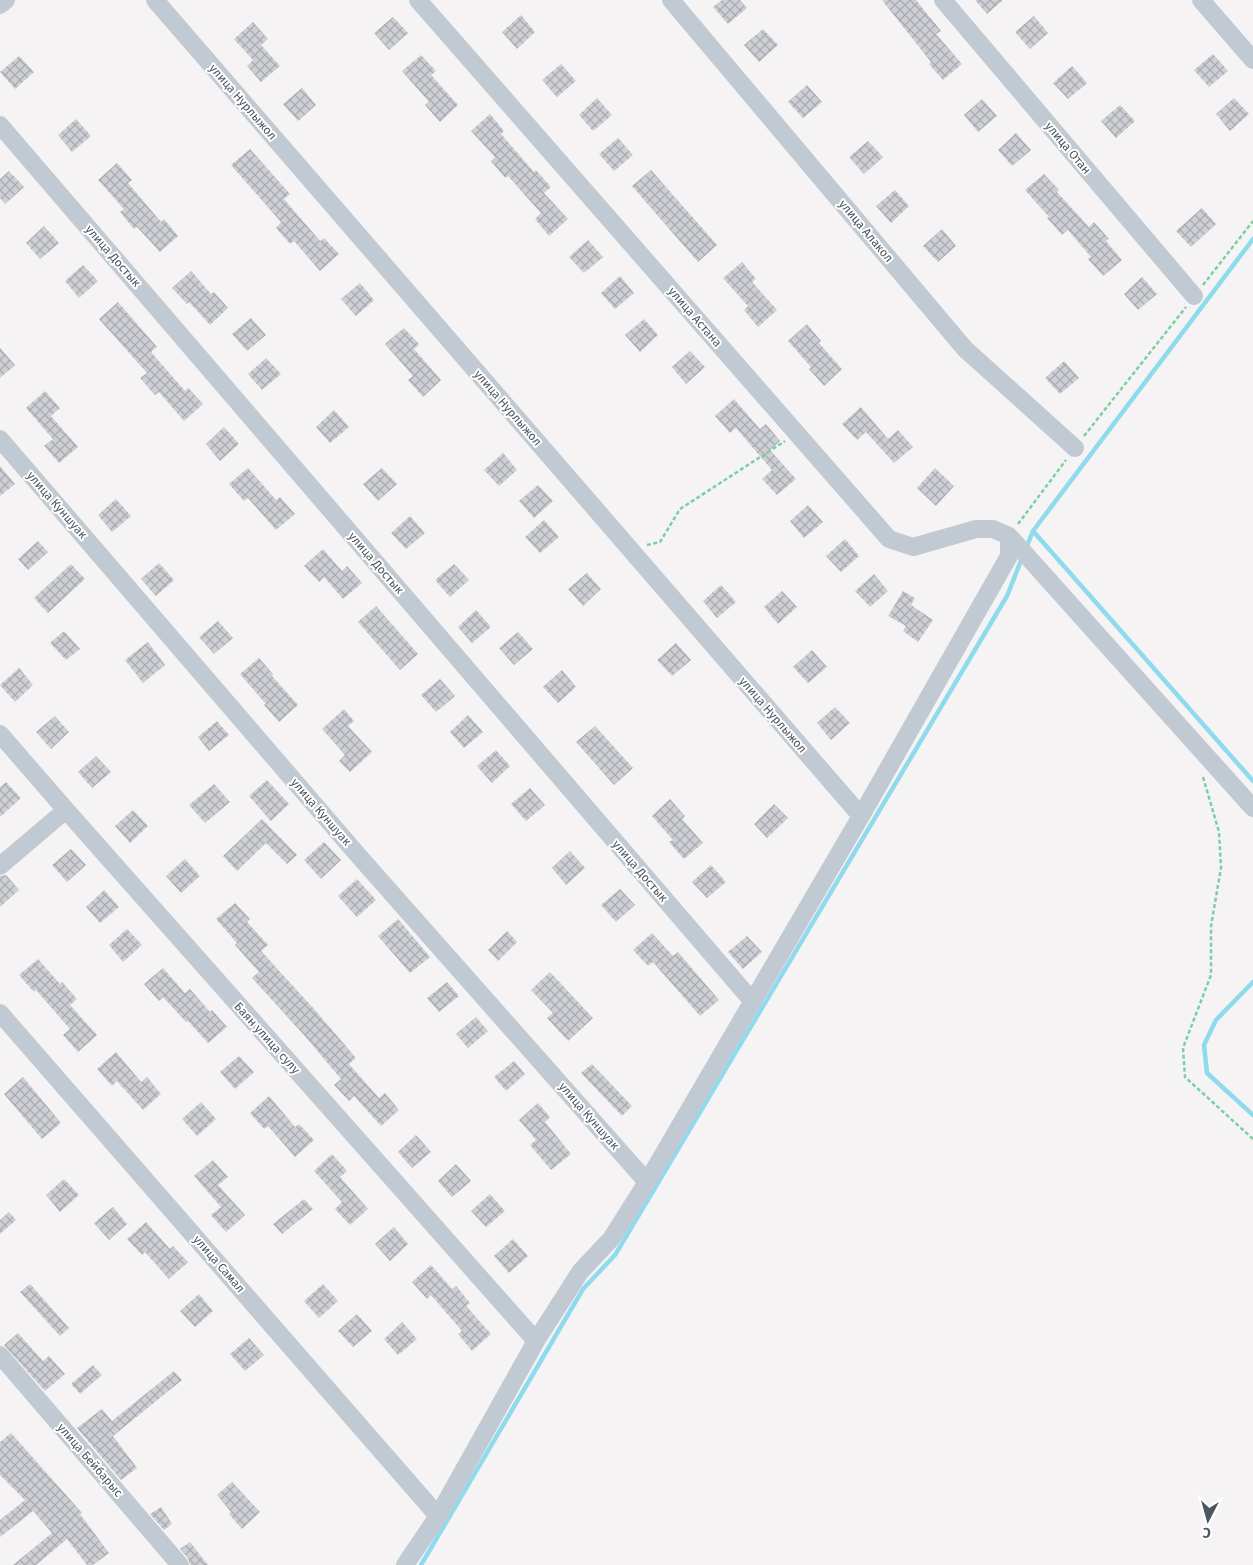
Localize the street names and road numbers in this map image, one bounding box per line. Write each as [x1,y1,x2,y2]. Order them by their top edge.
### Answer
street label: улица Нурлыжол [206,61,280,143]
street label: улица Отан [1042,119,1094,177]
street label: улица Алакол [836,197,896,265]
street label: улица Достык [82,222,144,290]
street label: улица Астана [665,284,725,350]
street label: улица Нурлыжол [471,367,545,449]
street label: улица Куншуак [24,468,91,542]
street label: улица Достык [345,529,407,597]
street label: улица Нурлыжол [736,674,810,756]
street label: улица Куншуак [288,775,355,849]
street label: улица Достык [609,837,671,905]
street label: Баян улица сулу [231,999,303,1077]
street label: улица Куншуак [556,1079,623,1153]
street label: улица Самал [190,1233,248,1295]
street label: улица Бейбарыс [54,1421,126,1500]

